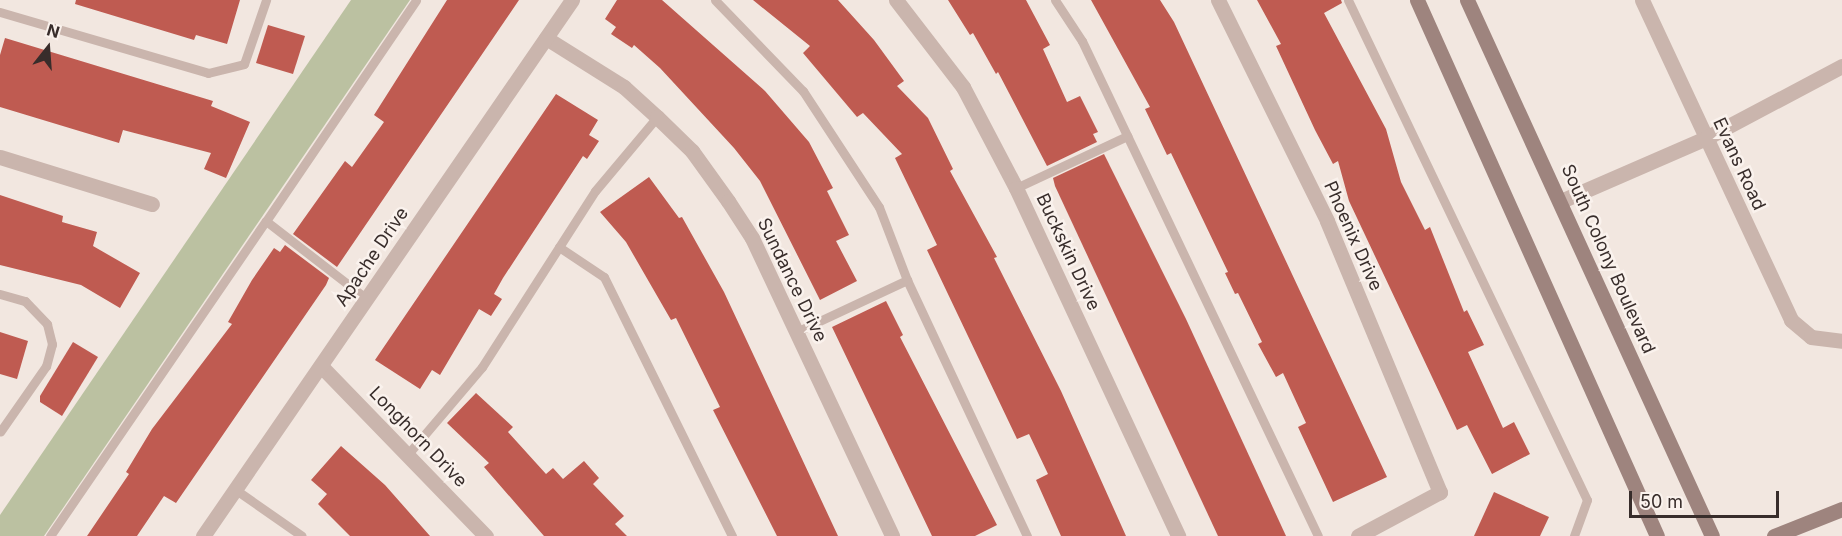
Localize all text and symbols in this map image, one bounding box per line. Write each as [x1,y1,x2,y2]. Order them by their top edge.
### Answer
north arrow [18,18,78,78]
text: N [44,19,62,42]
street label: Evans Road [1708,114,1770,214]
street label: South Colony Boulevard [1557,161,1659,357]
street label: Phoenix Drive [1319,178,1387,294]
street label: Buckskin Drive [1031,190,1105,314]
street label: Apache Drive [331,203,413,311]
street label: Sundance Drive [753,215,831,345]
street label: Longhorn Drive [365,382,471,492]
scale bar [1632,479,1782,517]
text: 50 m [1640,491,1683,512]

